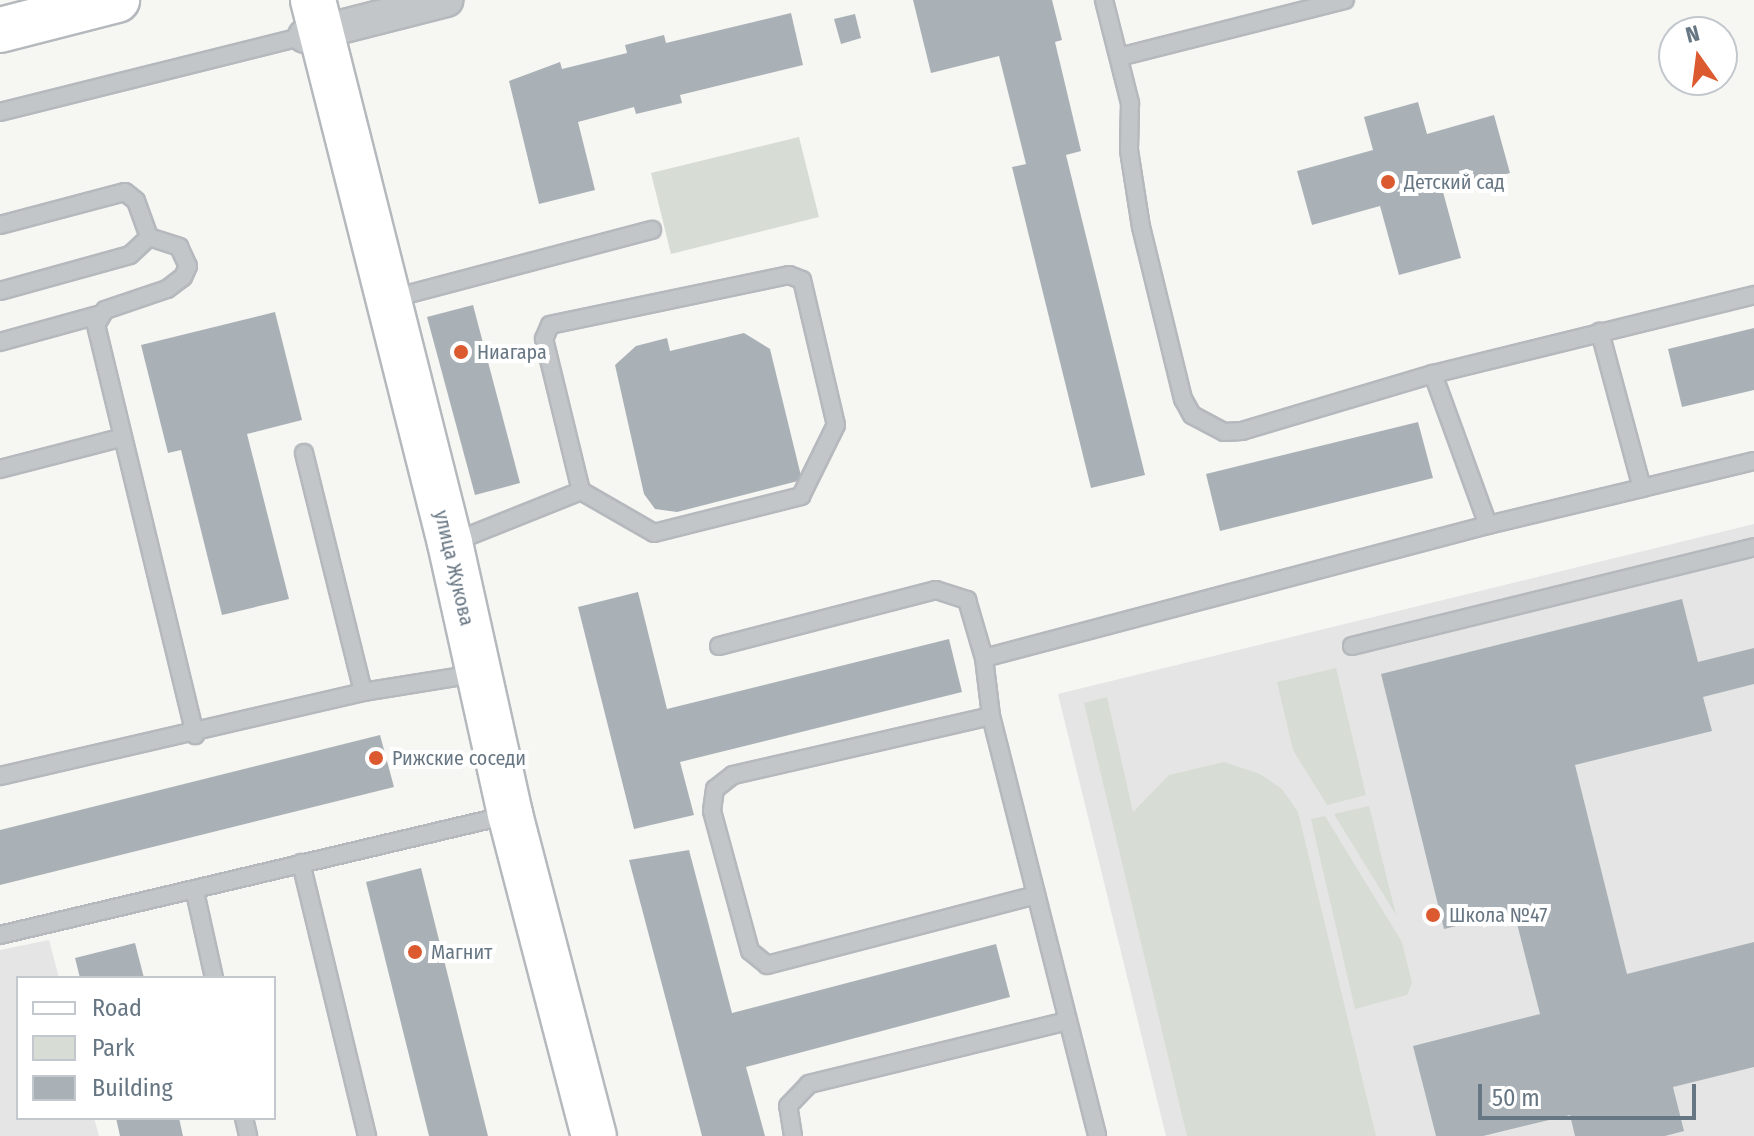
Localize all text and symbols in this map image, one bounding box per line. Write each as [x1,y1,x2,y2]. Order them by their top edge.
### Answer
north arrow [1658,16,1738,96]
text: N [1683,19,1702,49]
place label: Детский сад [1404,170,1505,194]
marker: Детский сад [1379,173,1397,191]
place label: Ниагара [477,340,547,364]
marker: Ниагара [452,343,470,361]
street label: улица Жукова [429,508,479,628]
place label: Рижские соседи [392,746,526,770]
marker: Рижские соседи [367,749,385,767]
place label: Школа №47 [1449,903,1547,927]
marker: Школа №47 [1424,906,1442,924]
place label: Магнит [431,940,492,964]
marker: Магнит [406,943,424,961]
legend [16,976,276,1120]
text: Road [92,994,142,1022]
text: Park [92,1034,135,1062]
scale bar [1482,1068,1700,1118]
text: Building [92,1074,173,1102]
text: 50 m [1492,1084,1540,1112]

